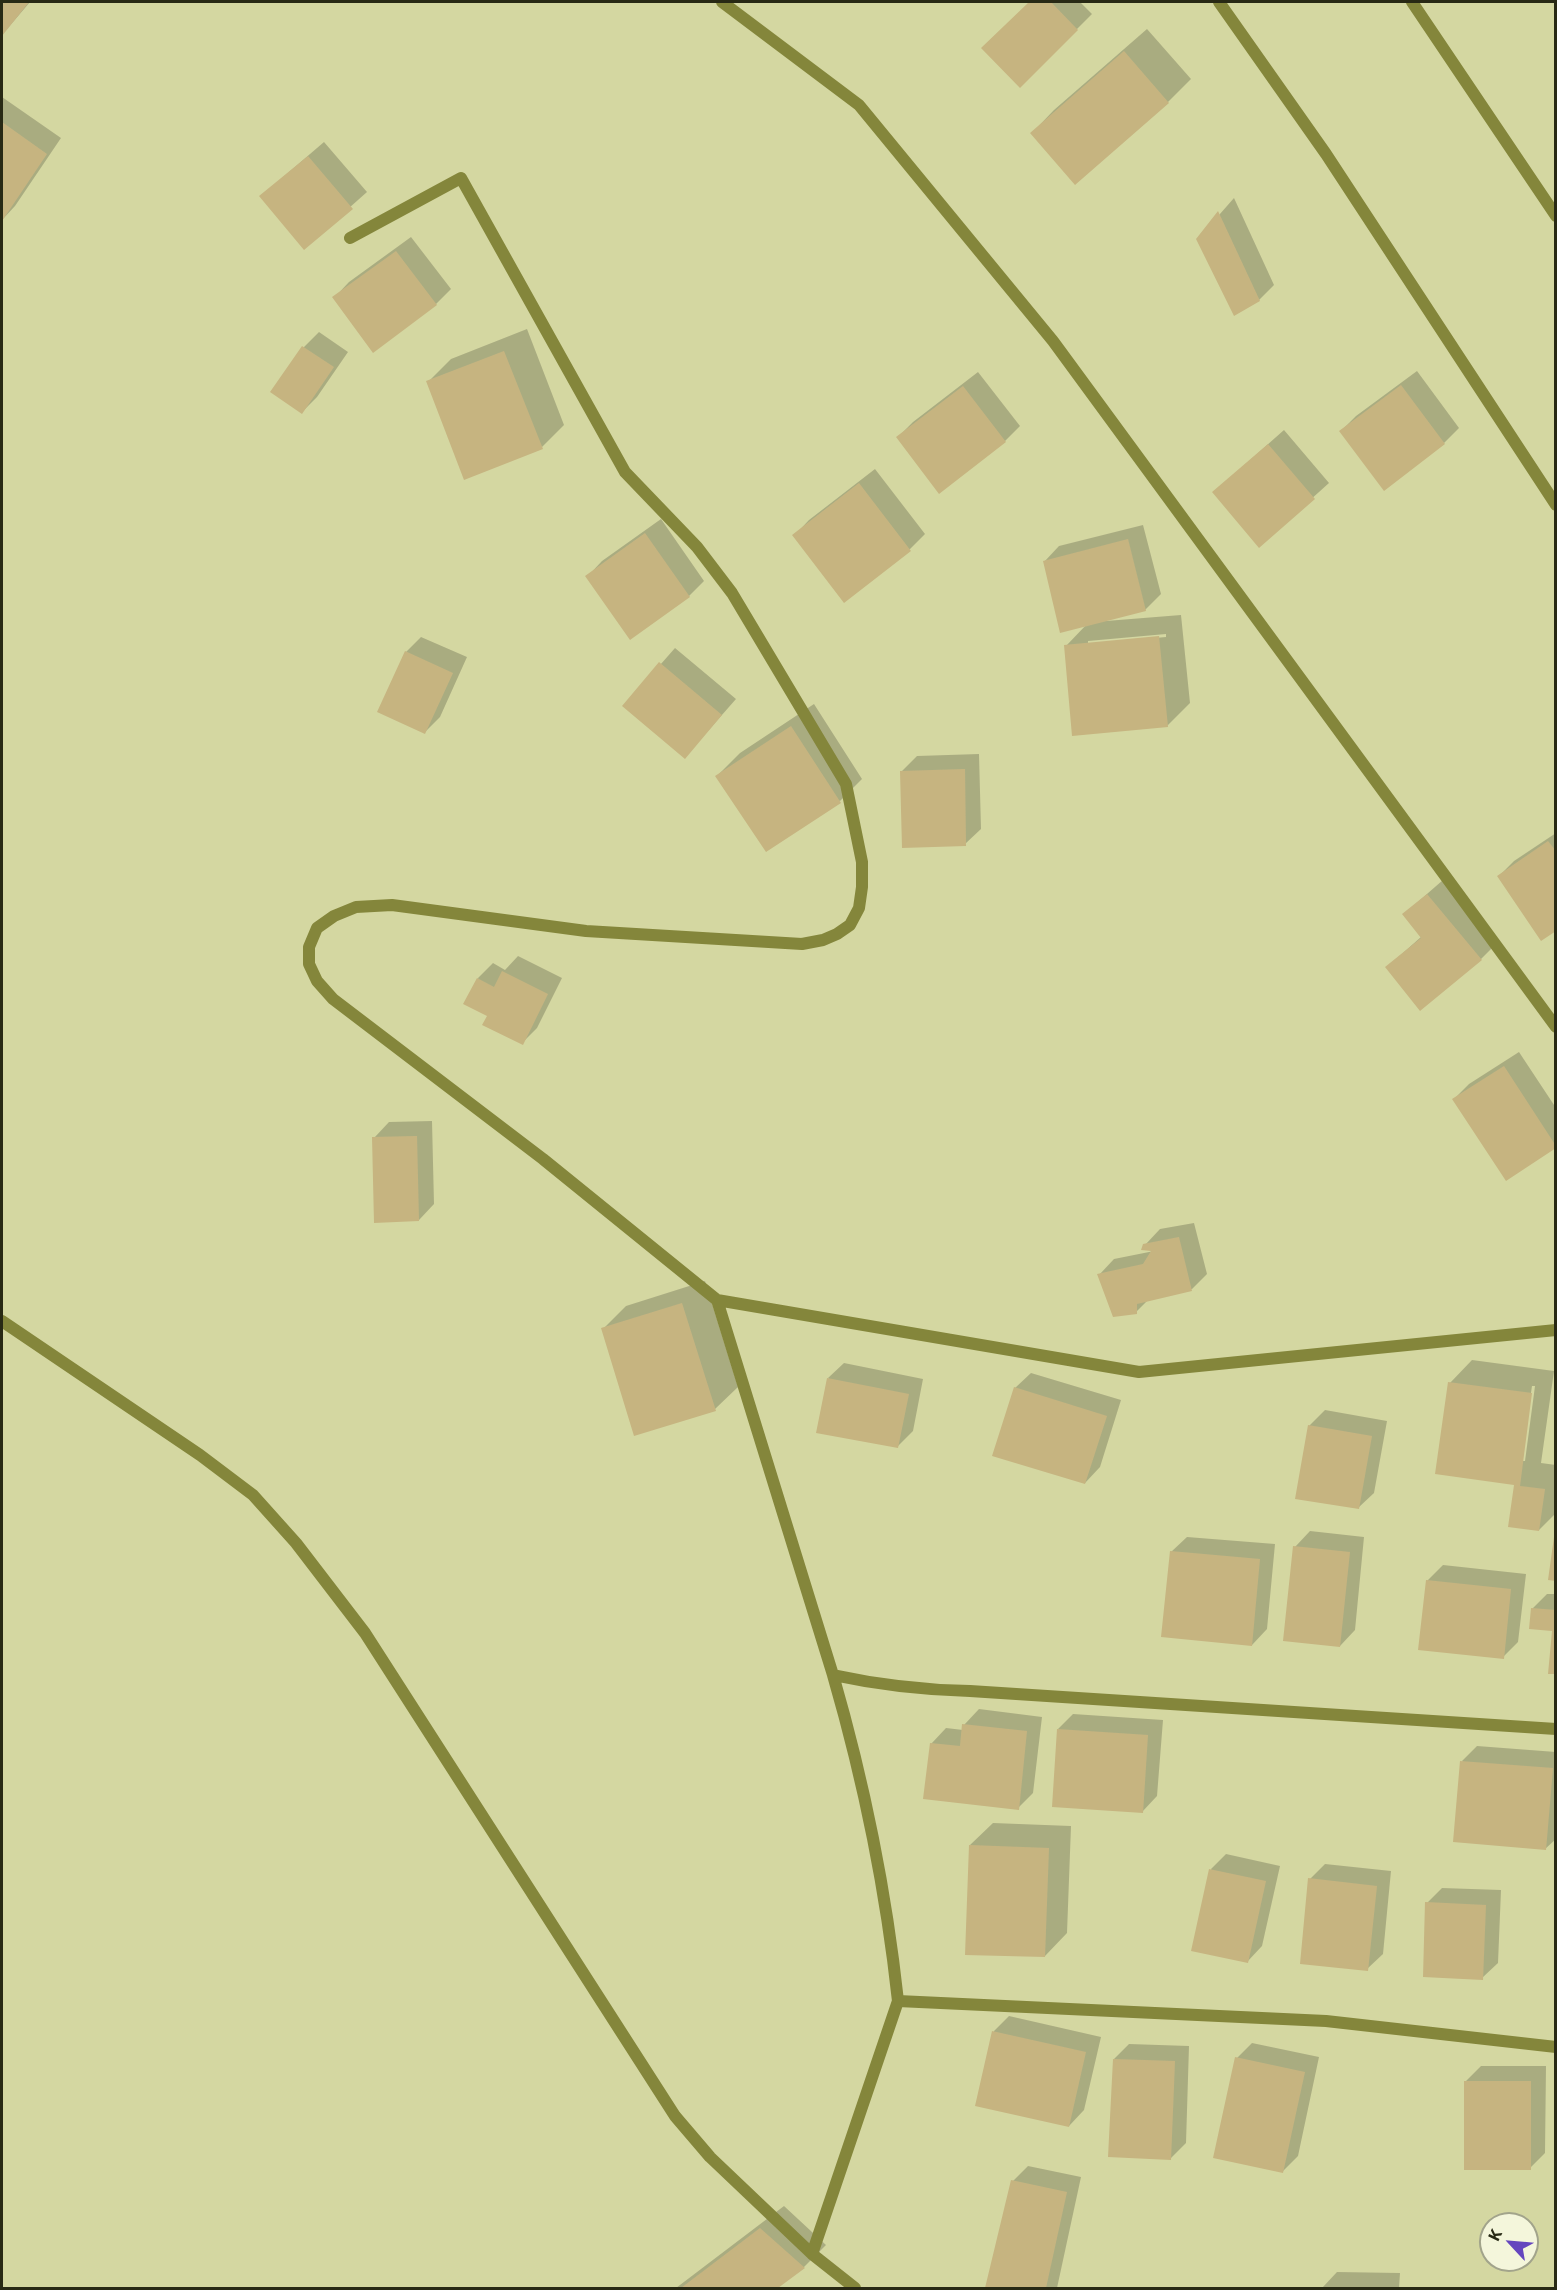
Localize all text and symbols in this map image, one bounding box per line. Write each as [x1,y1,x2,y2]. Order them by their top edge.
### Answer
north arrow [1479,2212,1539,2272]
text: K [1482,2225,1507,2245]

